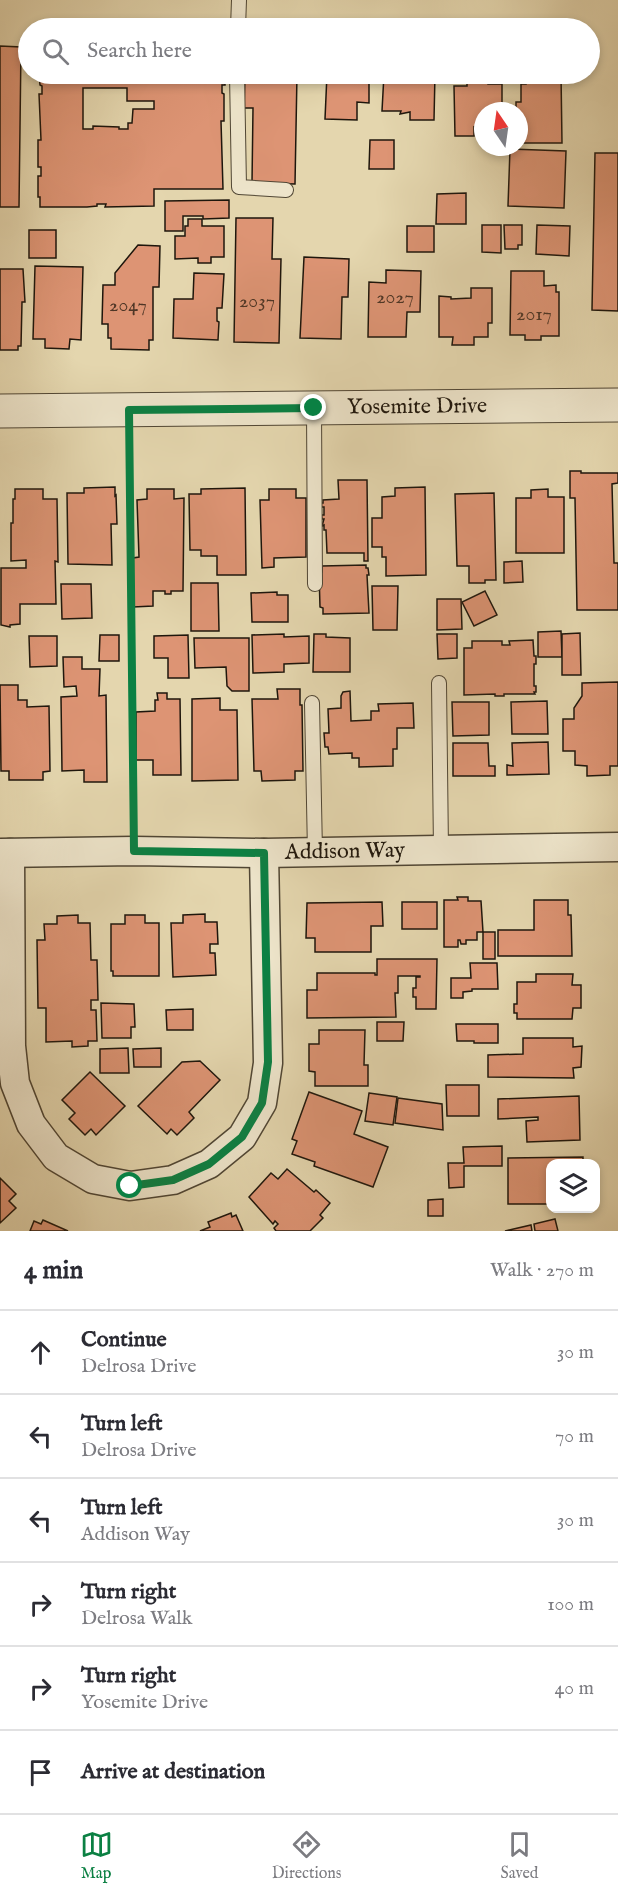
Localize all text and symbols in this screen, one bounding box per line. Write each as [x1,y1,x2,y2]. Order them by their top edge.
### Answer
search box [18,18,600,84]
icon: search [39,35,72,68]
text: Search here [87,37,192,65]
north arrow [474,102,528,156]
house number: 2027 [376,285,414,310]
house number: 2037 [239,289,275,314]
house number: 2047 [109,293,147,318]
house number: 2017 [516,302,552,327]
street label: Yosemite Drive [347,392,487,422]
route end [300,394,326,420]
street label: Addison Way [284,837,405,867]
map controls [546,1159,600,1213]
button: layers [546,1159,600,1213]
route start [116,1172,142,1198]
text: 4 min [24,1254,83,1287]
text: Walk · 270 m [490,1258,594,1283]
text: Continue [81,1326,167,1354]
icon: ahead [24,1336,57,1369]
text: 30 m [557,1340,594,1365]
text: Delrosa Drive [81,1354,196,1379]
text: Turn left [81,1410,163,1438]
icon: left [24,1420,57,1453]
text: 70 m [555,1424,594,1449]
text: Delrosa Drive [81,1438,196,1463]
text: Turn left [81,1494,163,1522]
icon: left [24,1504,57,1537]
text: 30 m [557,1508,594,1533]
text: Addison Way [81,1522,190,1547]
text: Turn right [81,1578,176,1606]
icon: right [24,1588,57,1621]
text: 100 m [547,1592,594,1617]
text: Delrosa Walk [81,1606,193,1631]
text: Turn right [81,1662,176,1690]
icon: right [24,1672,57,1705]
text: 40 m [555,1676,594,1701]
text: Yosemite Drive [81,1690,208,1715]
icon: arrive [24,1756,57,1789]
text: Arrive at destination [81,1758,265,1786]
tab: Map [80,1828,113,1884]
tab: Directions [272,1828,341,1884]
tab: Saved [501,1828,538,1884]

